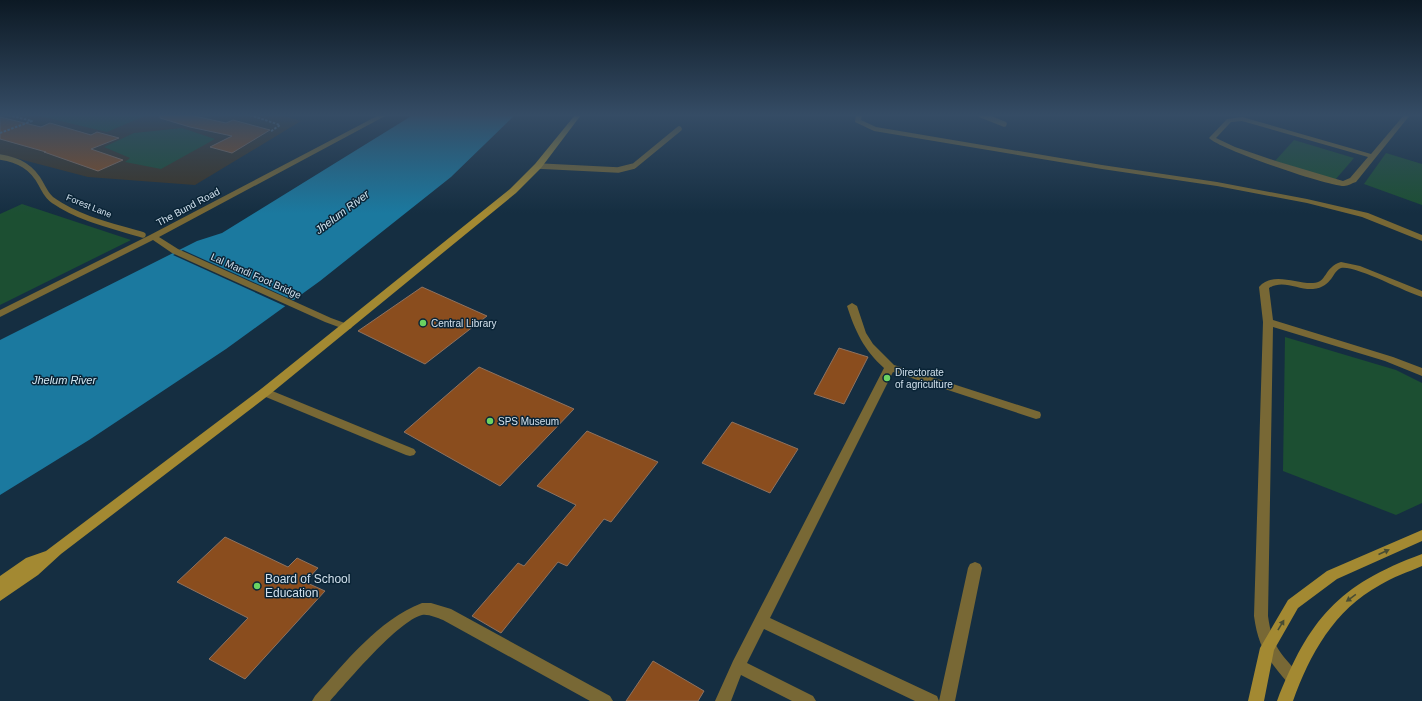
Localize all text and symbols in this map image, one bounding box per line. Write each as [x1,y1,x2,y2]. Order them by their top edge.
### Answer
street label: The Bund Road [154,186,222,228]
water label: Jhelum River [312,187,372,237]
street label: Forest Lane [65,192,113,220]
street label: Lal Mandi Foot Bridge [209,251,303,301]
marker: Central Library [418,318,428,328]
place label: Central Library [431,318,497,329]
place label: Directorate of agriculture [895,367,953,390]
marker: Directorate of agriculture [882,373,892,383]
water label: Jhelum River [31,374,97,386]
marker: SPS Museum [485,416,495,426]
place label: SPS Museum [498,416,559,427]
one-way arrow [1379,548,1391,554]
place label: Board of School Education [265,572,350,600]
marker: Board of School Education [252,581,262,591]
one-way arrow [1345,593,1356,602]
one-way arrow [1277,619,1284,631]

